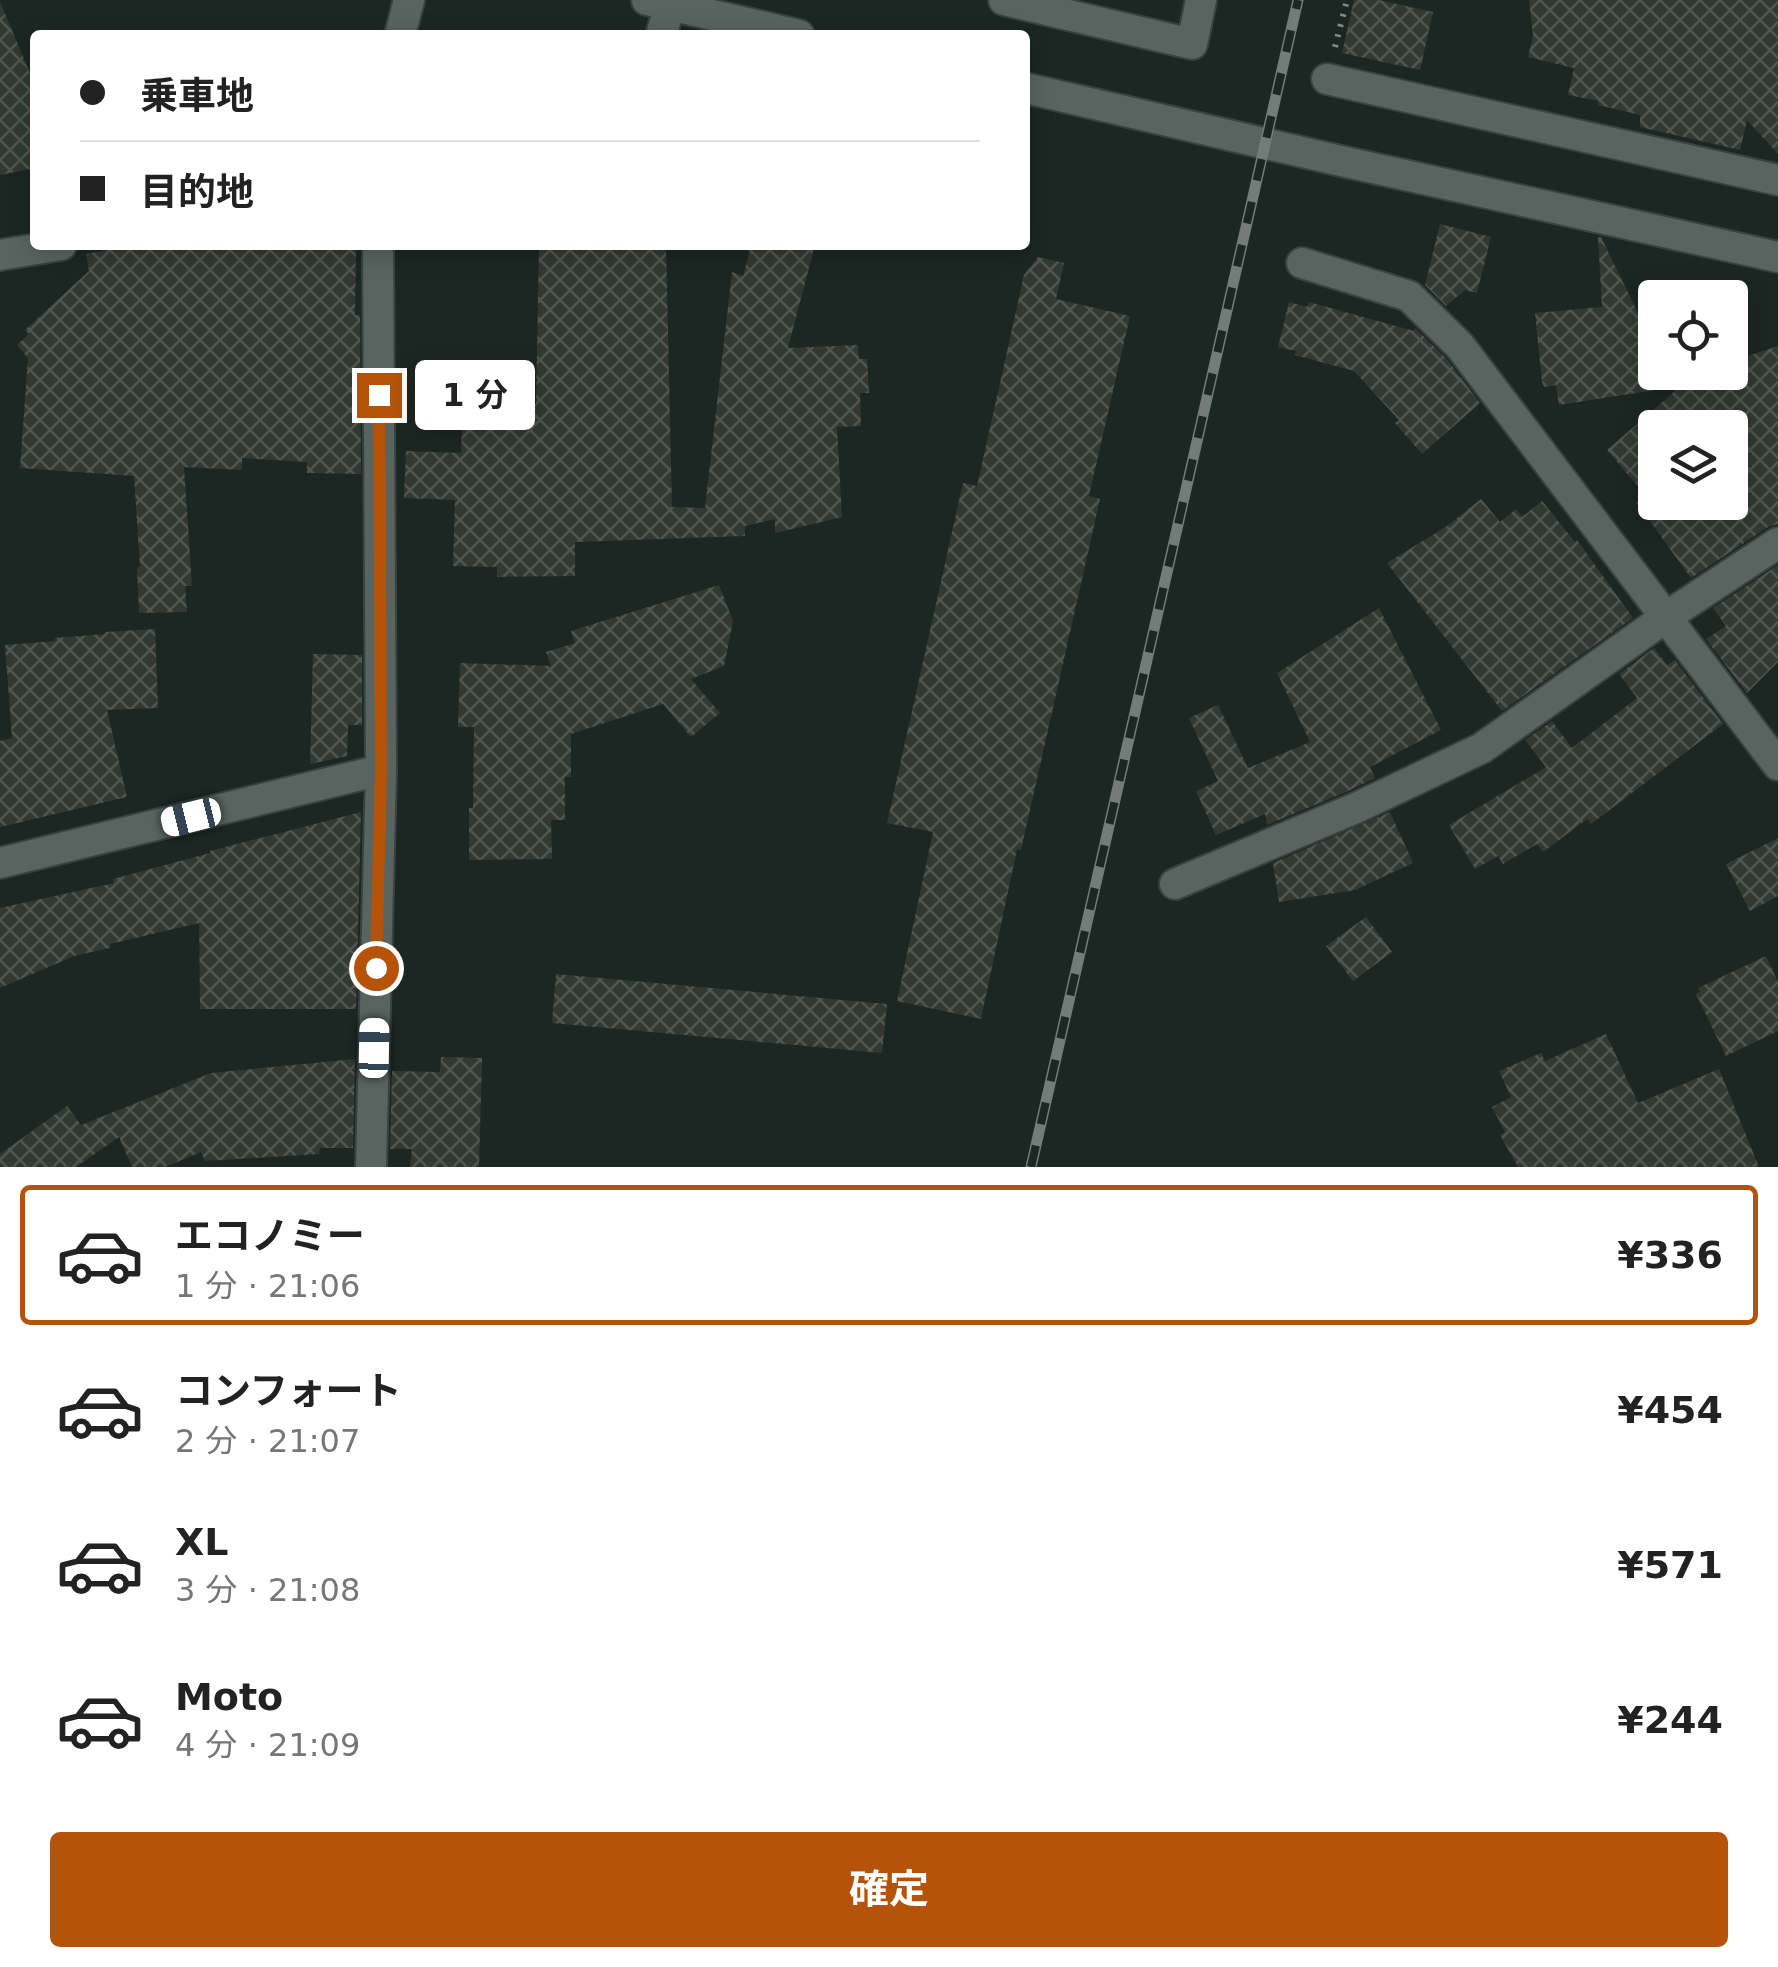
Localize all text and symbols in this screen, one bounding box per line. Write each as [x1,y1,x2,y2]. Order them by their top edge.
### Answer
text: 乗車地 [140,74,254,118]
text: 目的地 [140,170,254,214]
map controls [1638,280,1748,520]
button: locate [1638,280,1748,390]
callout: 1 分 [414,360,534,430]
route end [357,373,402,418]
text: 1 分 [442,376,508,414]
button: layers [1638,410,1748,520]
car [158,795,224,839]
route start [354,946,399,991]
car [358,1018,390,1078]
icon: car [55,1210,145,1300]
text: エコノミー [175,1214,365,1258]
text: ¥336 [1617,1233,1723,1277]
text: 1 分 · 21:06 [175,1267,360,1305]
icon: car [55,1365,145,1455]
text: コンフォート [175,1369,402,1413]
text: ¥454 [1617,1388,1723,1432]
text: 2 分 · 21:07 [175,1422,360,1460]
icon: car [55,1520,145,1610]
text: XL [175,1520,229,1564]
text: ¥571 [1617,1543,1723,1587]
text: 3 分 · 21:08 [175,1571,360,1609]
icon: car [55,1675,145,1765]
text: Moto [175,1675,283,1719]
text: ¥244 [1617,1698,1723,1742]
text: 4 分 · 21:09 [175,1726,360,1764]
button: 確定 [50,1832,1728,1947]

